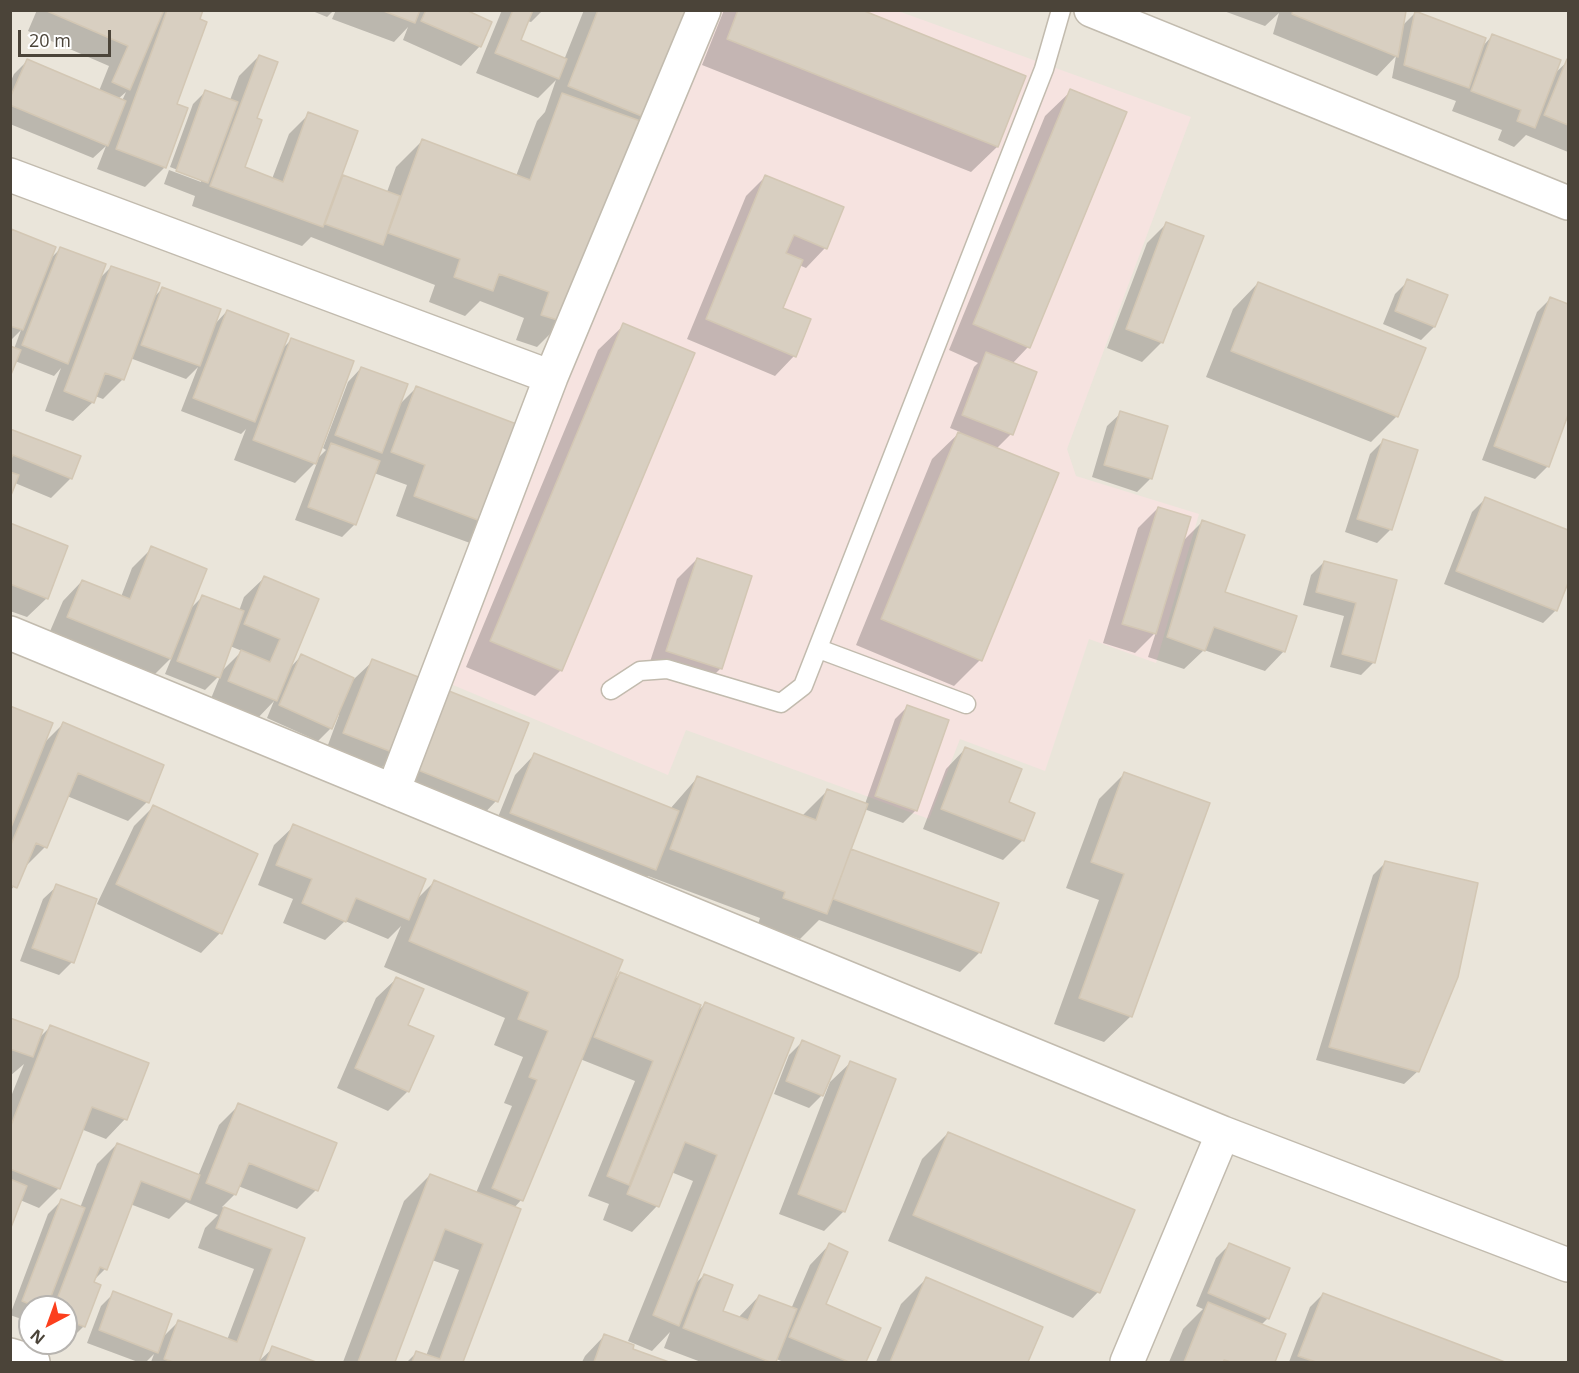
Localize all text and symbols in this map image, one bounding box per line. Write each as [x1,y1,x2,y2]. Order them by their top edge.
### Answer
scale bar [21,18,114,56]
text: 20 m [29,28,71,52]
north arrow [18,1295,78,1355]
text: N [25,1325,50,1350]

